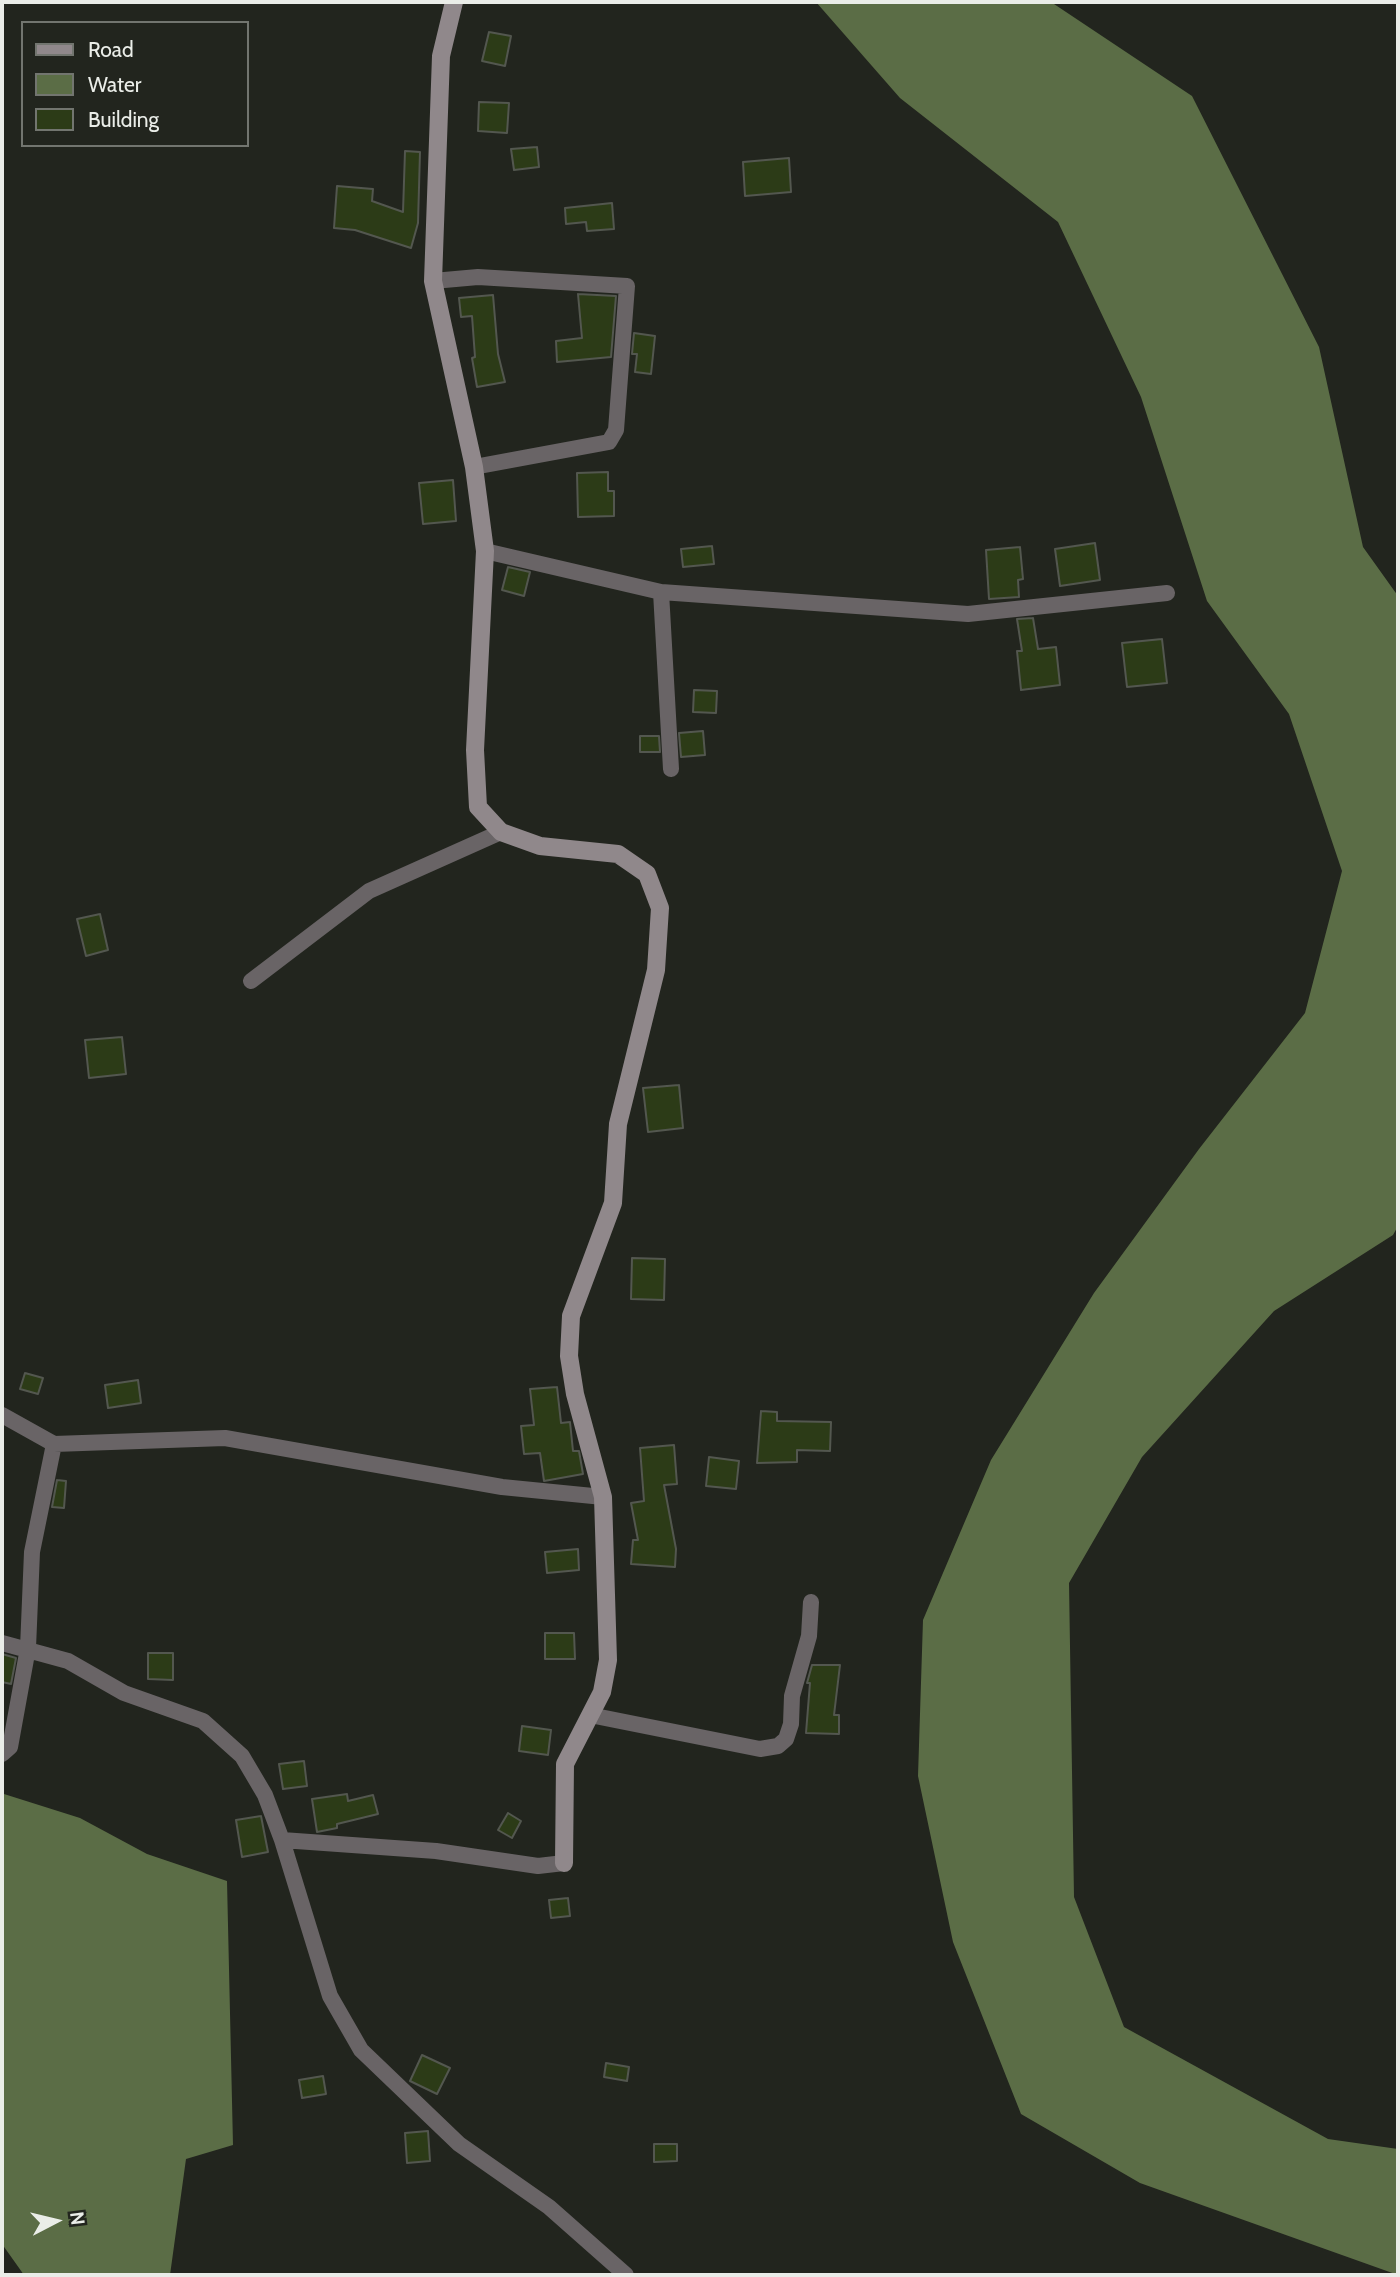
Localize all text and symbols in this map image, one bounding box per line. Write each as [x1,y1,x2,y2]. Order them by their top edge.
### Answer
legend [21,21,248,147]
text: Road [88,37,134,62]
text: Water [88,72,141,97]
text: Building [88,107,159,132]
north arrow [21,2186,91,2256]
text: N [65,2210,90,2226]

